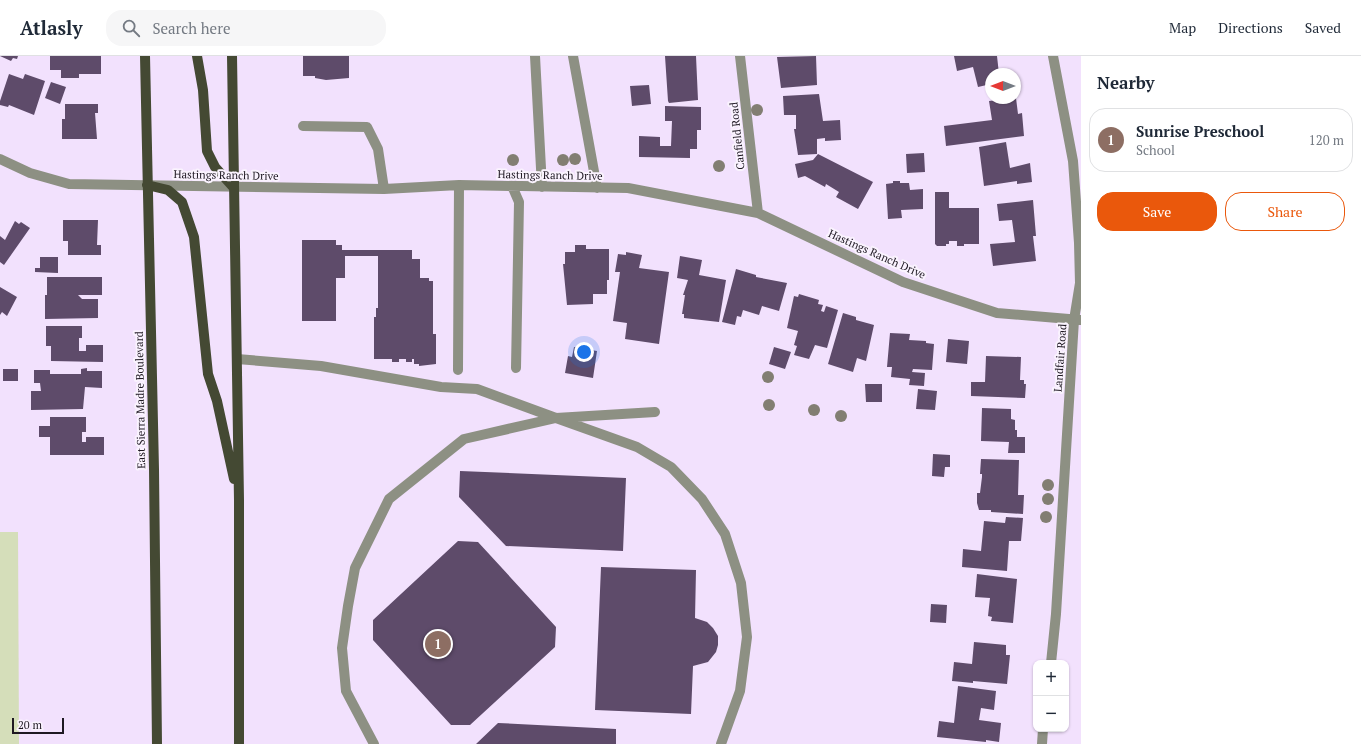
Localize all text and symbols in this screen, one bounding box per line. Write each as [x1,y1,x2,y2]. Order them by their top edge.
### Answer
search box [106,10,386,46]
text: Atlasly [20,15,82,40]
icon: search [120,17,142,39]
text: Search here [152,18,230,38]
text: Map [1169,18,1196,37]
text: Directions [1218,18,1283,37]
text: Saved [1305,18,1341,37]
north arrow [985,68,1021,104]
text: Nearby [1097,71,1155,94]
street label: Canfield Road [726,101,748,171]
text: Sunrise Preschool [1136,121,1264,141]
text: 1 [1107,131,1115,149]
text: 120 m [1309,131,1344,149]
text: School [1136,141,1175,159]
street label: Hastings Ranch Drive [173,167,279,183]
street label: Hastings Ranch Drive [497,167,603,183]
button: Save [1097,192,1217,231]
button: Share [1225,192,1345,231]
street label: Hastings Ranch Drive [826,226,928,282]
street label: Landfair Road [1051,323,1069,393]
street label: East Sierra Madre Boulevard [132,331,148,469]
your location [574,342,594,362]
pin: 1 [425,629,451,659]
map controls [1033,660,1069,732]
button: + [1033,660,1069,696]
button: − [1033,696,1069,732]
scale bar [12,716,64,735]
text: 20 m [18,718,42,732]

